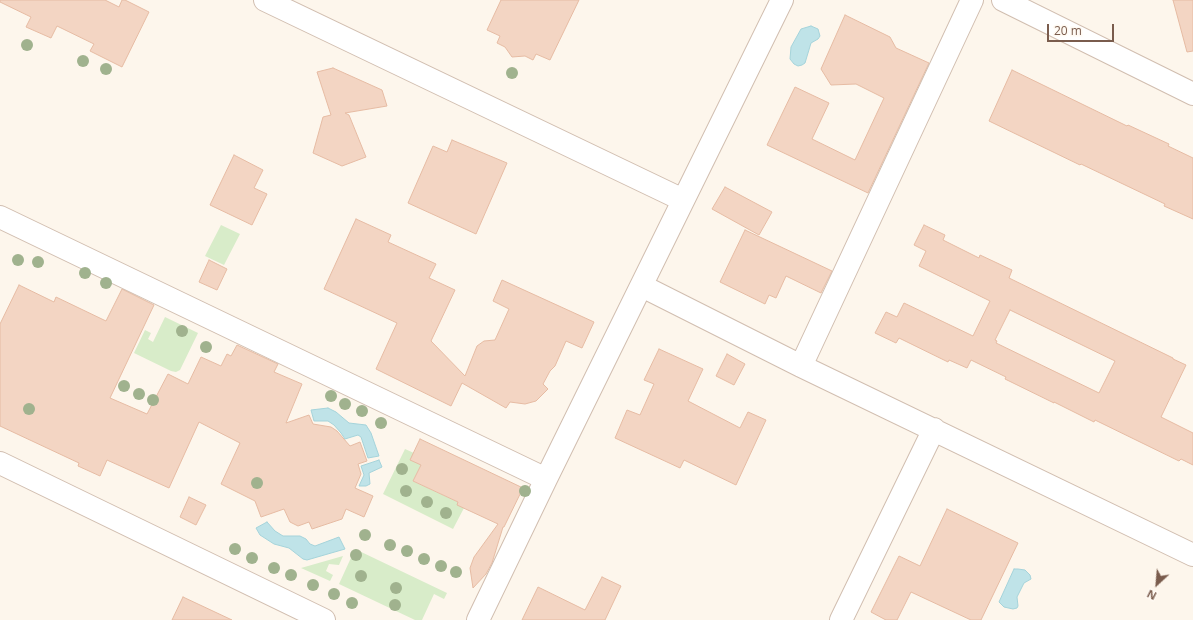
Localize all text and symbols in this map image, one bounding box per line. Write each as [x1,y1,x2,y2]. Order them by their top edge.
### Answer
scale bar [1049,16,1116,42]
text: 20 m [1054,22,1082,39]
north arrow [1137,564,1177,604]
text: N [1144,587,1159,604]

